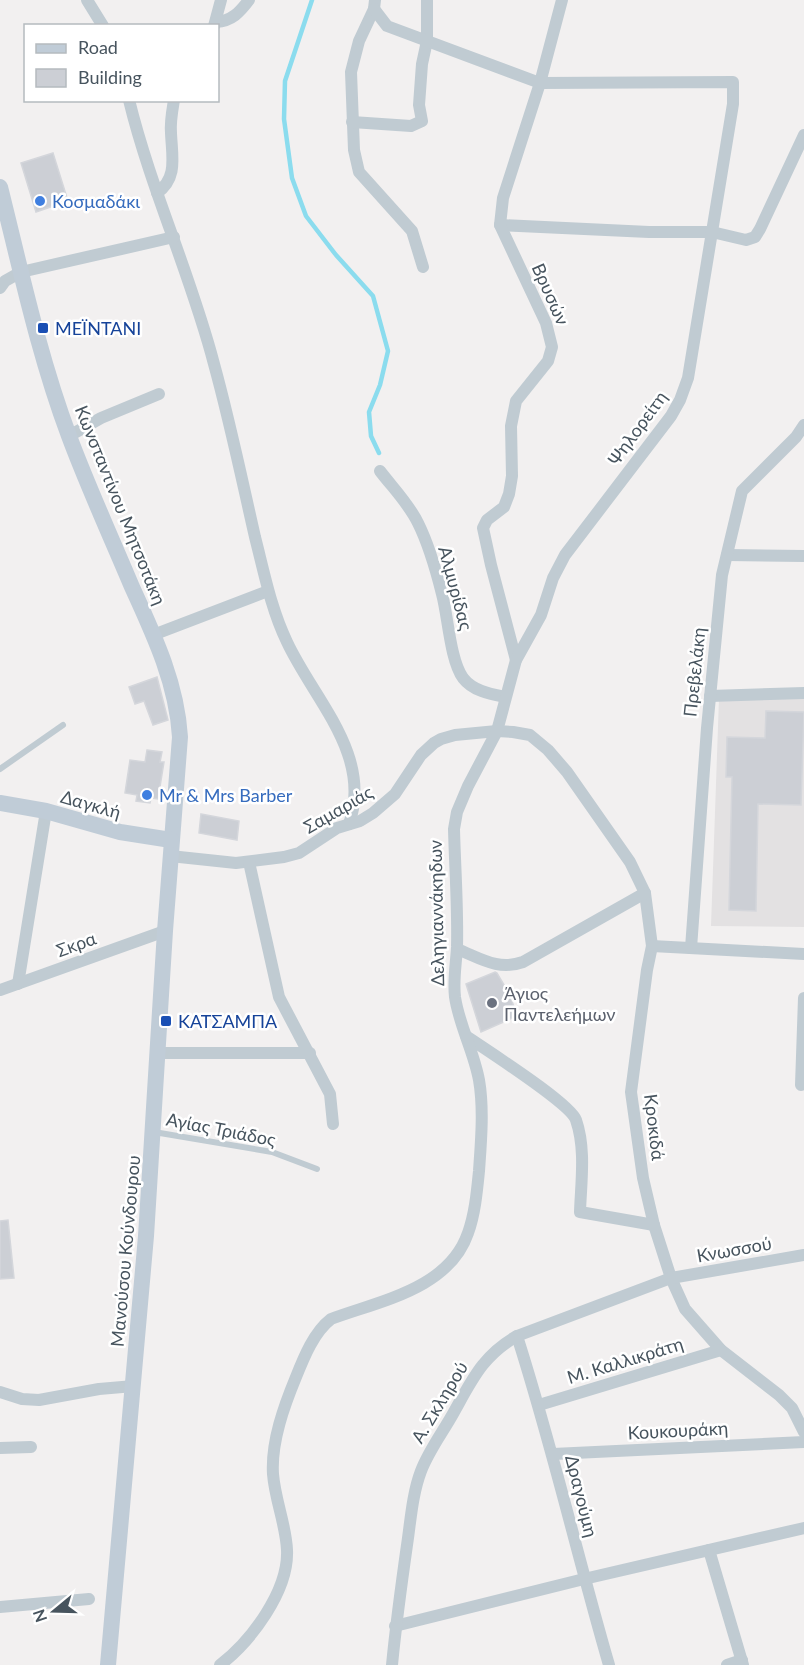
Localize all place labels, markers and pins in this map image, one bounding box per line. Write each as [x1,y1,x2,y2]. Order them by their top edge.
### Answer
place label: Κοσμαδάκι [52,190,140,212]
marker: Κοσμαδάκι [33,194,47,208]
place label: ΜΕΪΝΤΑΝΙ [55,317,141,339]
marker: ΜΕΪΝΤΑΝΙ [36,321,50,335]
place label: Mr & Mrs Barber [159,784,293,806]
marker: Mr & Mrs Barber [140,788,154,802]
place label: Άγιος Παντελεήμων [504,982,616,1025]
marker: Άγιος Παντελεήμων [485,996,499,1010]
place label: ΚΑΤΣΑΜΠΑ [178,1010,278,1032]
marker: ΚΑΤΣΑΜΠΑ [159,1014,173,1028]

